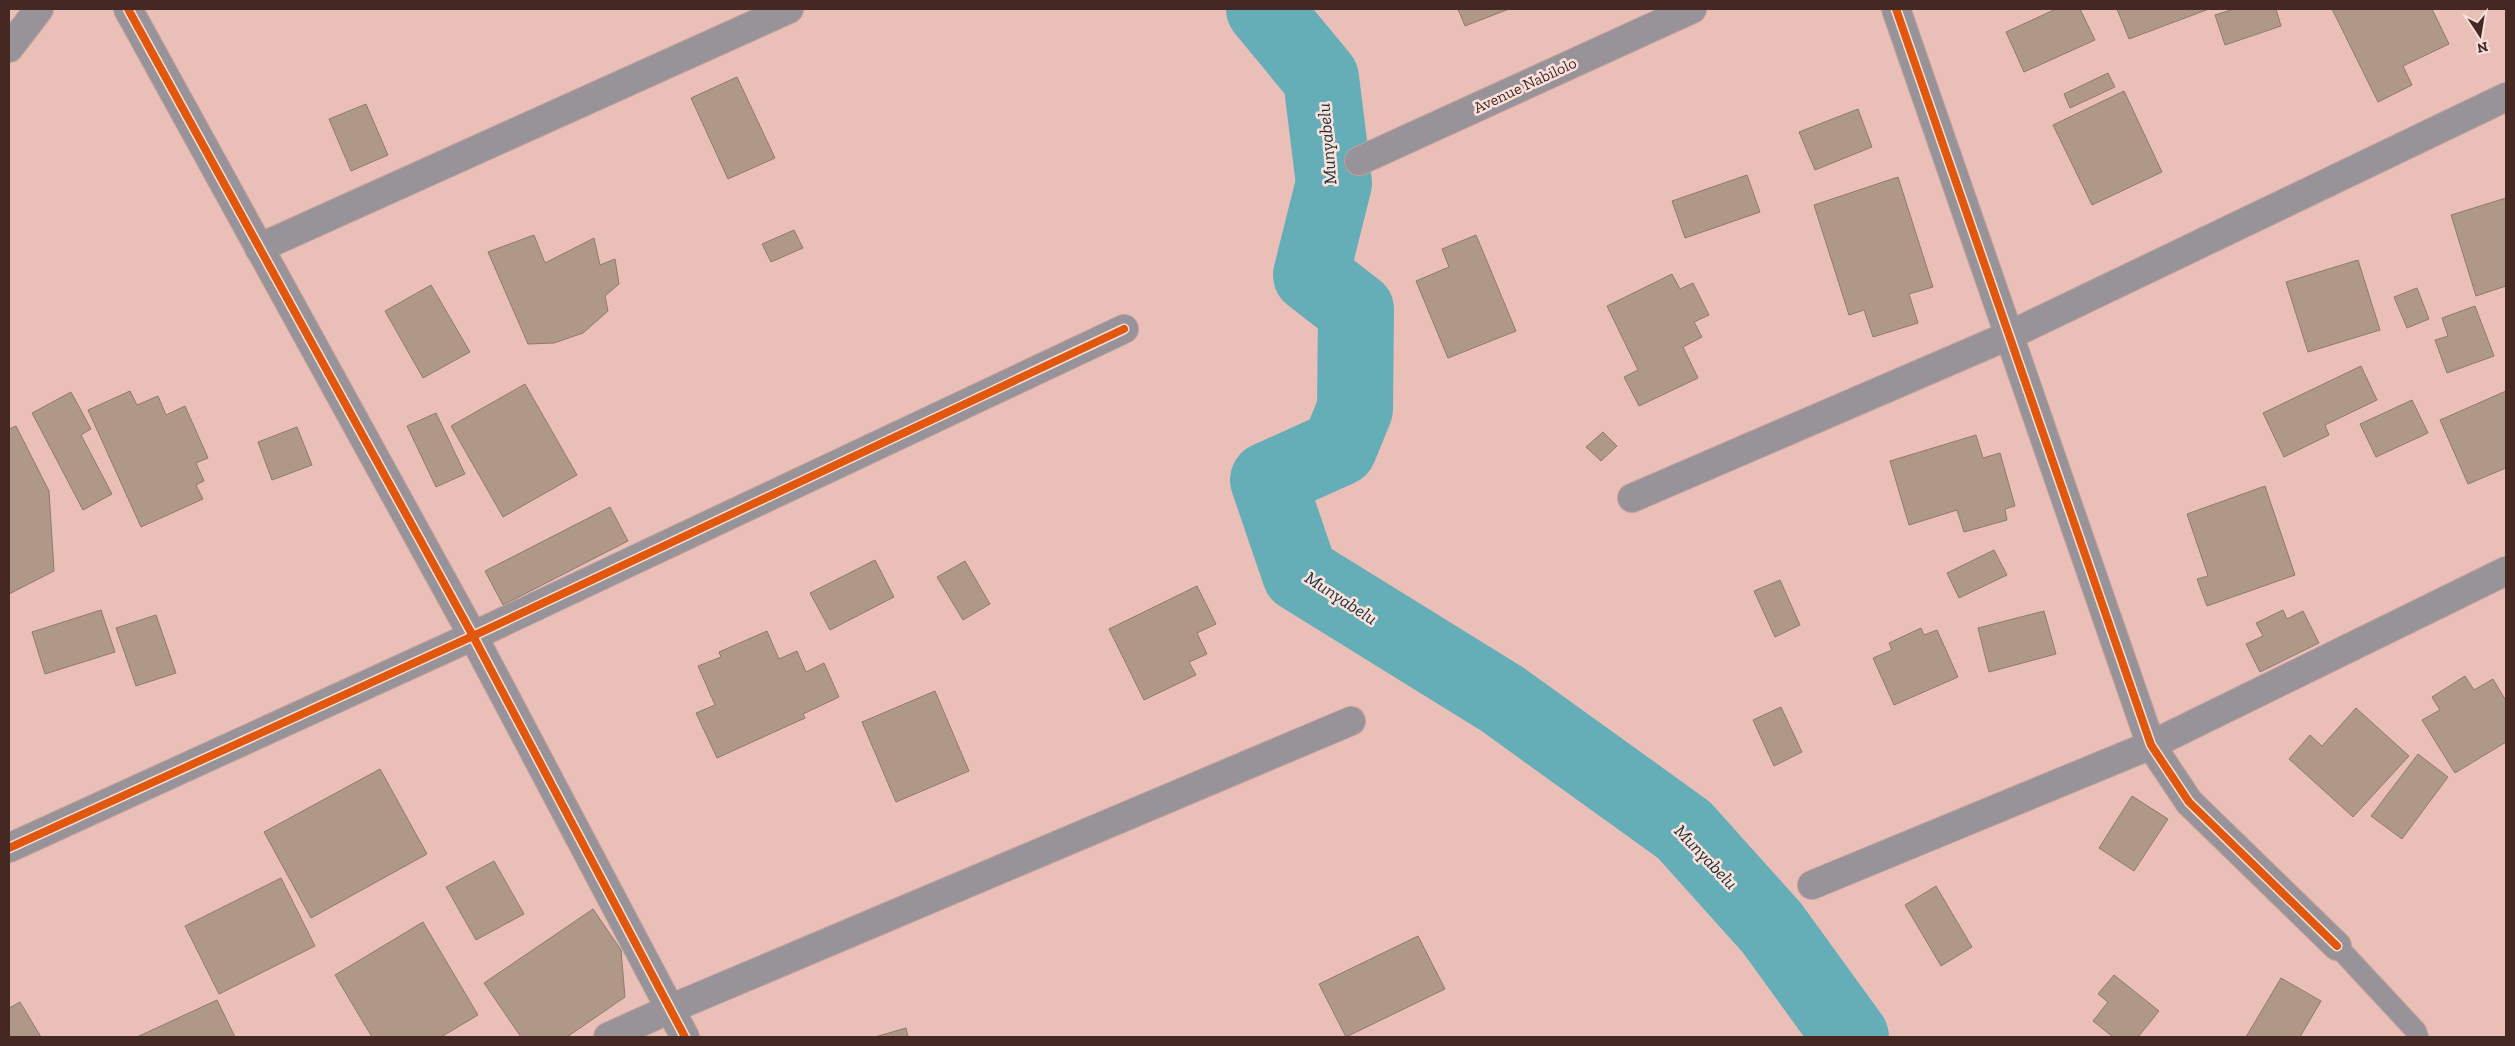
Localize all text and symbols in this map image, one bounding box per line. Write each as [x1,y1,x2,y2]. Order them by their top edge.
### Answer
north arrow [2455,10,2505,60]
text: N [2475,38,2490,57]
street label: Avenue Nabilolo [1470,53,1580,117]
water label: Munyabelu [1312,102,1342,186]
water label: Munyabelu [1301,567,1381,629]
water label: Munyabelu [1670,820,1742,894]

